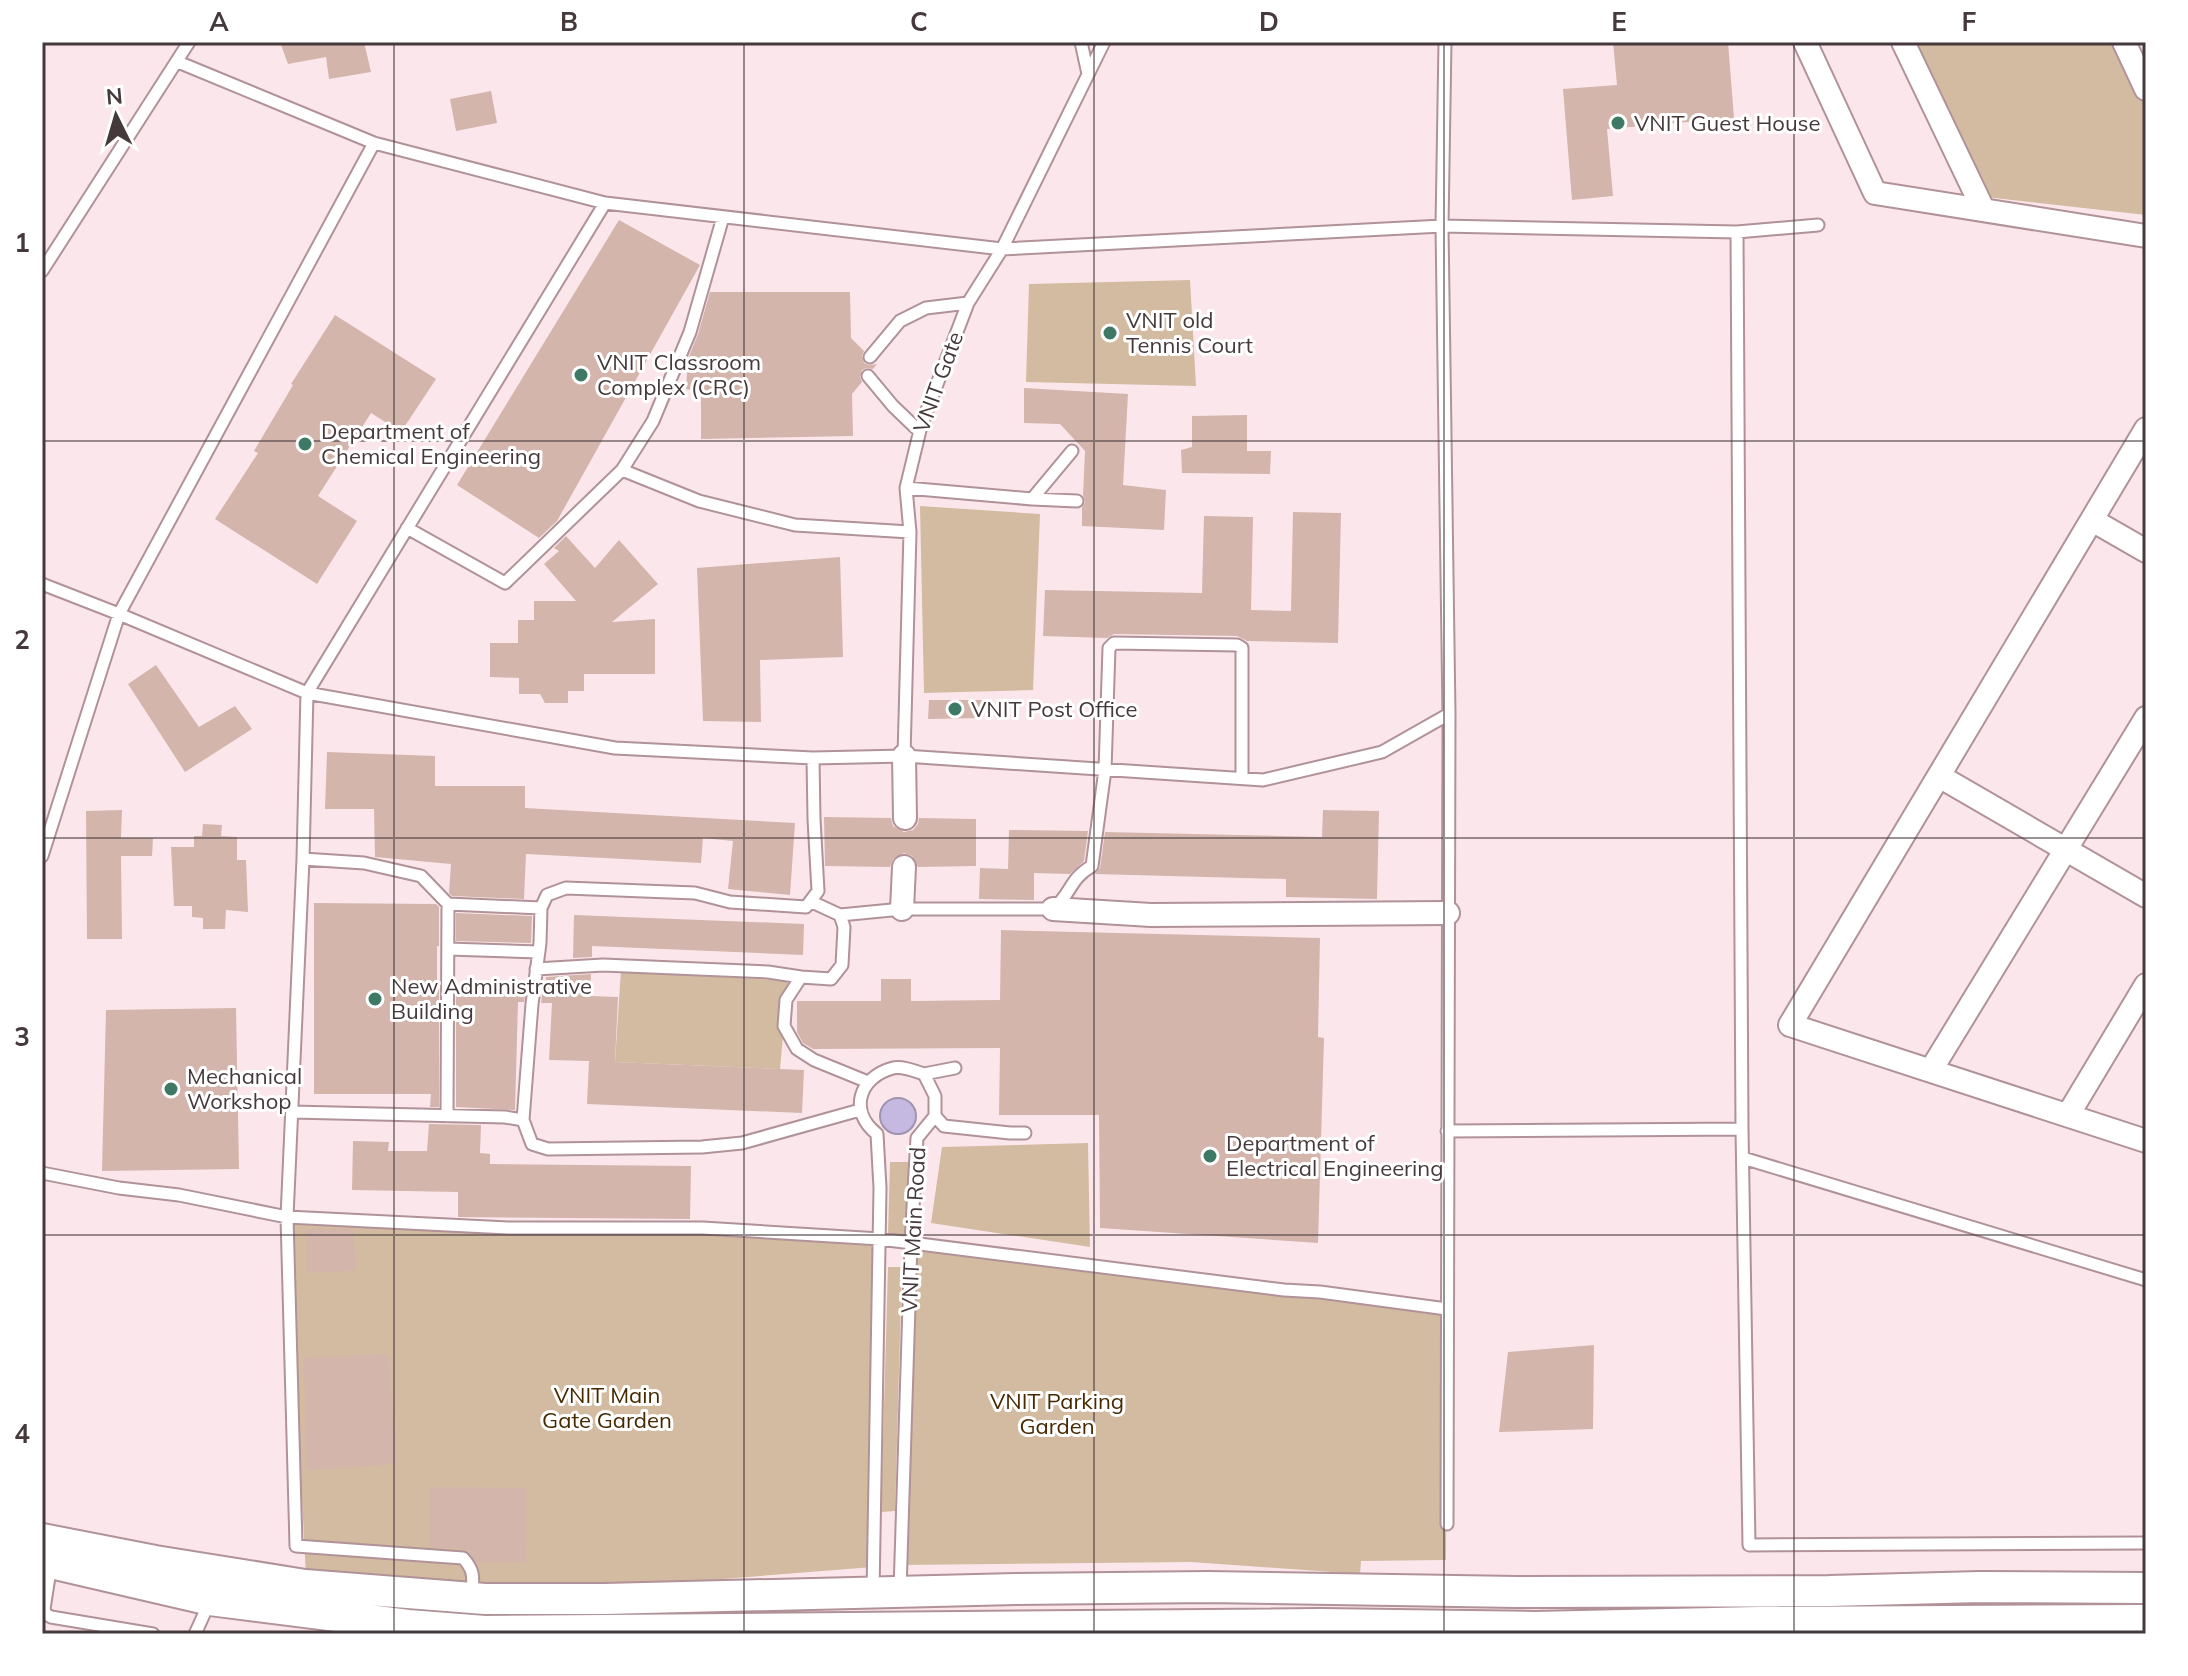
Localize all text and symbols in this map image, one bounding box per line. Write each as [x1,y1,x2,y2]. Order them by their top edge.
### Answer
text: A [209,5,229,38]
text: B [560,5,578,38]
text: C [910,5,928,38]
text: D [1259,5,1279,38]
text: E [1611,5,1627,38]
text: F [1962,5,1977,38]
north arrow [76,76,156,156]
text: N [105,81,124,111]
place label: VNIT Guest House [1634,109,1821,137]
marker: VNIT Guest House [1609,114,1627,132]
text: 1 [14,226,30,259]
place label: VNIT old Tennis Court [1126,306,1253,359]
marker: VNIT old Tennis Court [1101,324,1119,342]
street label: VNIT Gate [907,328,969,436]
place label: VNIT Classroom Complex (CRC) [597,348,761,401]
marker: VNIT Classroom Complex (CRC) [572,366,590,384]
place label: Department of Chemical Engineering [321,417,541,470]
marker: Department of Chemical Engineering [296,435,314,453]
text: 2 [14,623,30,656]
place label: VNIT Post Office [971,695,1138,723]
marker: VNIT Post Office [946,700,964,718]
place label: New Administrative Building [391,972,592,1025]
marker: New Administrative Building [366,990,384,1008]
text: 3 [14,1020,30,1053]
place label: Mechanical Workshop [187,1062,302,1115]
marker: Mechanical Workshop [162,1080,180,1098]
place label: Department of Electrical Engineering [1226,1129,1443,1182]
street label: VNIT Main Road [895,1146,931,1314]
marker: Department of Electrical Engineering [1201,1147,1219,1165]
park label: VNIT Main Gate Garden [542,1381,672,1434]
park label: VNIT Parking Garden [990,1387,1124,1440]
text: 4 [14,1417,30,1450]

